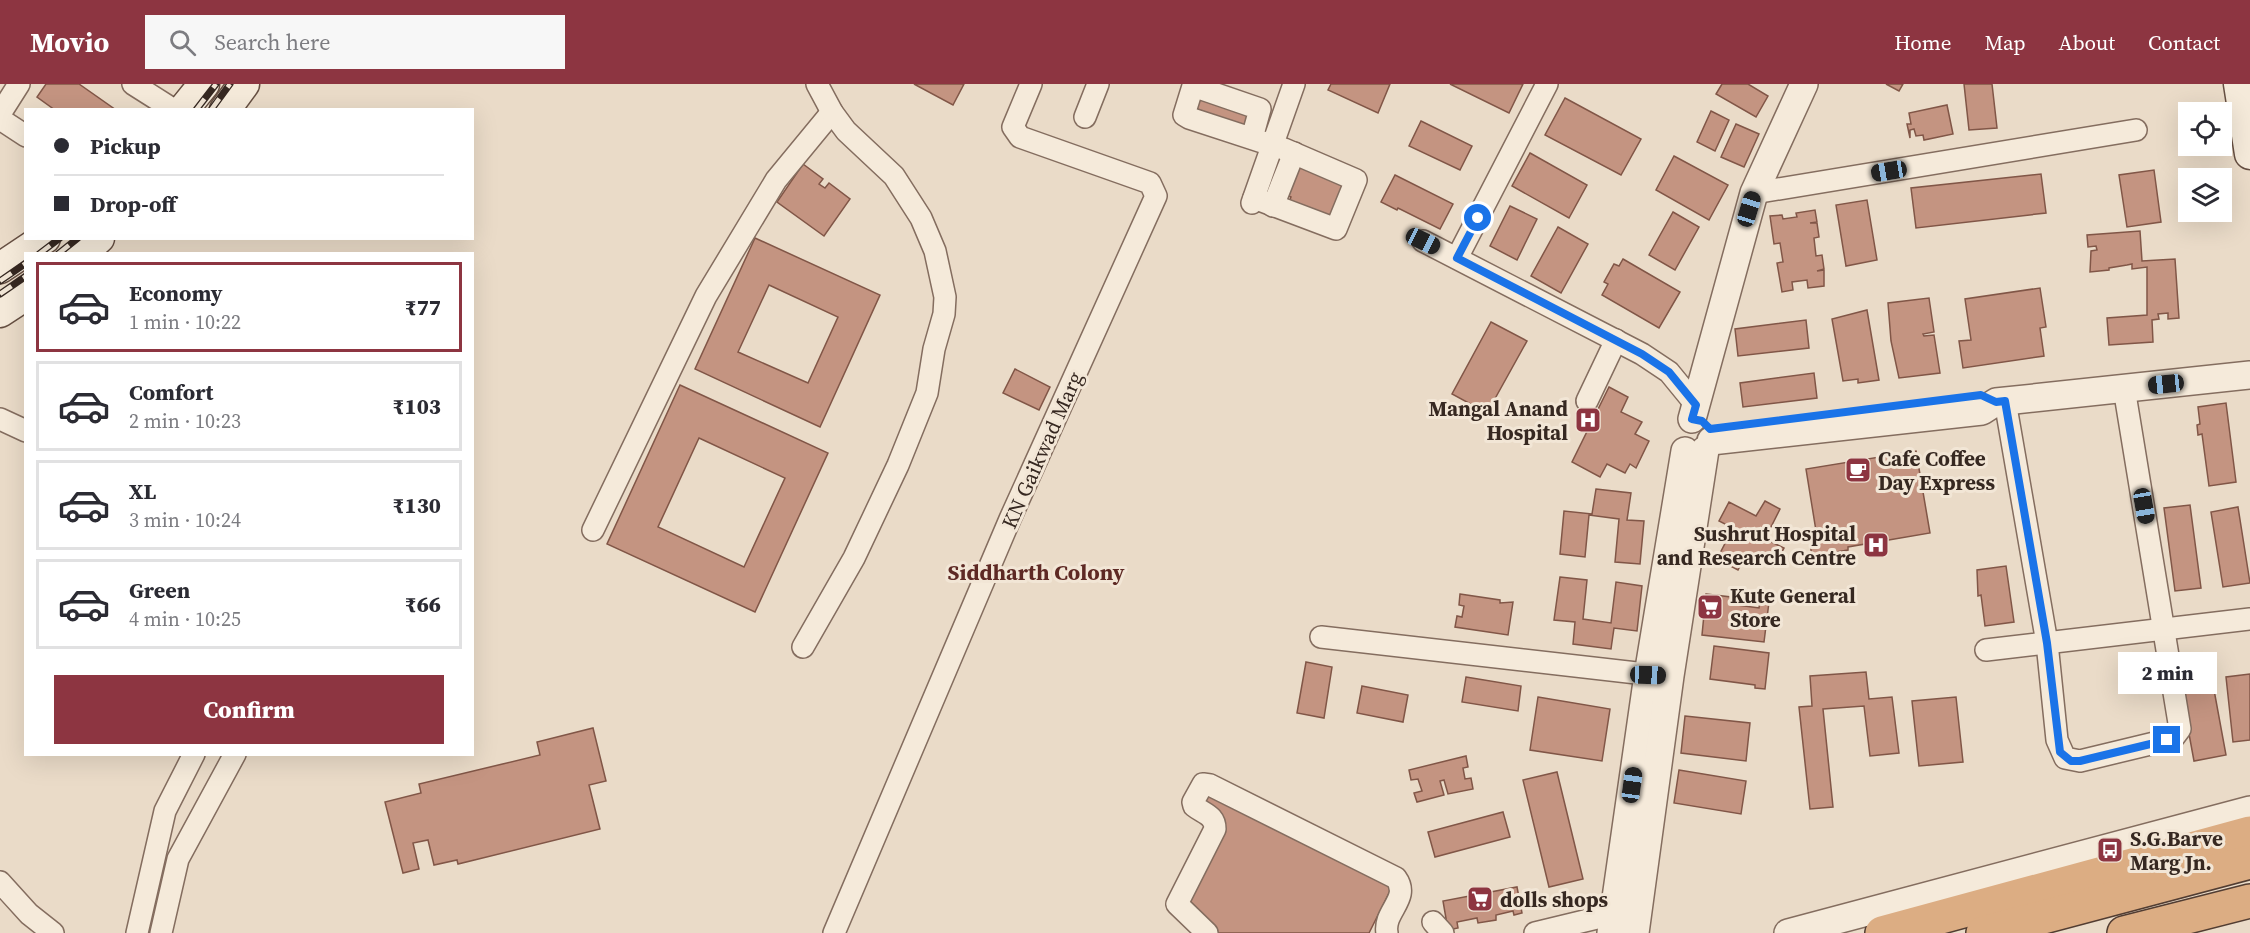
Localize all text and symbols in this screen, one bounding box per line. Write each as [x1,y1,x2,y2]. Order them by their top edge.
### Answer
search box [145,15,565,69]
text: Movio [30,23,109,61]
icon: search [166,26,199,59]
text: Search here [214,27,330,57]
text: Home [1894,28,1952,57]
text: Map [1985,28,2026,57]
text: About [2059,28,2115,57]
text: Contact [2148,28,2220,57]
map controls [2178,102,2232,222]
button: locate [2178,102,2232,156]
text: Pickup [90,131,161,161]
car [1870,159,1908,183]
button: layers [2178,168,2232,222]
text: Drop-off [90,189,176,219]
car [1735,189,1763,229]
route start [1464,204,1491,231]
car [1403,225,1443,257]
text: Economy [129,278,223,308]
icon: car [57,280,111,334]
text: ₹77 [405,292,441,322]
text: 1 min · 10:22 [129,308,241,336]
street label: KN Gaikwad Marg [994,367,1090,533]
car [2147,373,2185,395]
text: Comfort [129,377,213,407]
icon: car [57,379,111,433]
text: ₹103 [393,391,441,421]
place label: Mangal Anand Hospital [1429,394,1569,447]
hospital icon: Mangal Anand Hospital [1573,405,1603,435]
text: 2 min · 10:23 [129,407,241,435]
place label: Cafe Coffee Day Express [1878,444,1995,497]
cafe icon: Cafe Coffee Day Express [1843,455,1873,485]
text: XL [129,476,156,506]
icon: car [57,478,111,532]
car [2132,487,2156,525]
text: ₹130 [393,490,441,520]
text: 3 min · 10:24 [129,506,241,534]
place label: Sushrut Hospital and Research Centre [1657,519,1856,572]
hospital icon: Sushrut Hospital and Research Centre [1861,530,1891,560]
district label: Siddharth Colony [948,557,1125,587]
text: Green [129,575,190,605]
icon: car [57,577,111,631]
place label: Kute General Store [1730,581,1856,634]
text: ₹66 [405,589,441,619]
supermarket icon: Kute General Store [1695,592,1725,622]
text: 4 min · 10:25 [129,605,241,633]
callout: 2 min [2118,653,2216,695]
text: 2 min [2141,659,2194,687]
car [1630,665,1666,685]
button: Confirm [54,675,444,744]
route end [2153,726,2180,753]
car [1621,766,1643,804]
place label: S.G.Barve Marg Jn. [2130,824,2223,877]
bus stop icon: S.G.Barve Marg Jn. [2095,835,2125,865]
supermarket icon: dolls shops [1465,884,1495,914]
place label: dolls shops [1500,885,1609,914]

